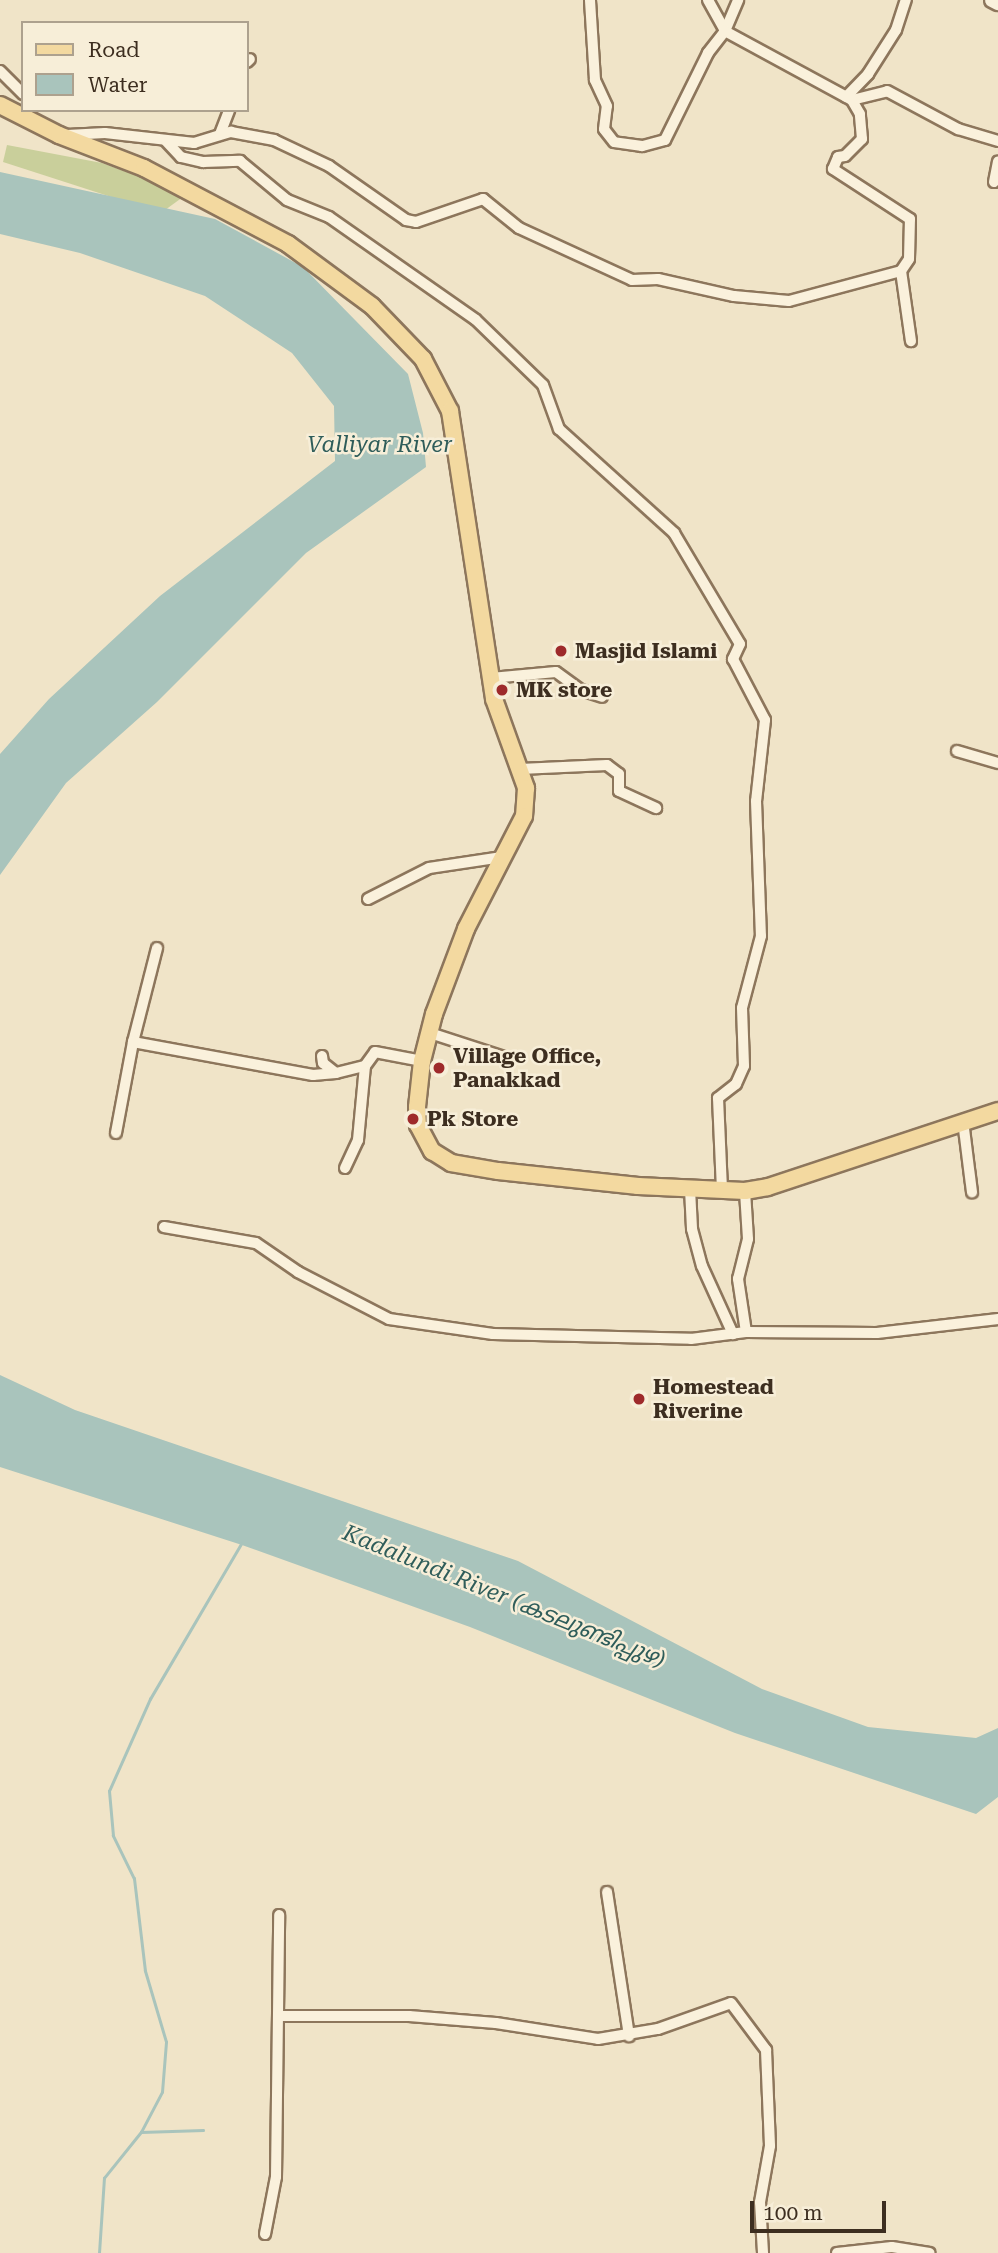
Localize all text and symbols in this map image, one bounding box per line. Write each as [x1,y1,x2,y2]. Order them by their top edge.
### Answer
legend [21,21,248,112]
text: Road [88,38,140,62]
text: Water [88,73,147,97]
water label: Valliyar River [307,431,453,459]
place label: Masjid Islami [575,638,717,664]
marker: Masjid Islami [553,643,569,659]
place label: MK store [516,677,612,703]
marker: MK store [494,682,510,698]
place label: Village Office, Panakkad [453,1043,601,1093]
marker: Village Office, Panakkad [431,1060,447,1076]
place label: Pk Store [427,1106,518,1132]
marker: Pk Store [405,1111,421,1127]
place label: Homestead Riverine [653,1374,774,1424]
marker: Homestead Riverine [631,1391,647,1407]
water label: Kadalundi River (കടലുണ്ടിപ്പുഴ) [339,1519,669,1675]
scale bar [753,2186,890,2230]
text: 100 m [763,2201,823,2225]

